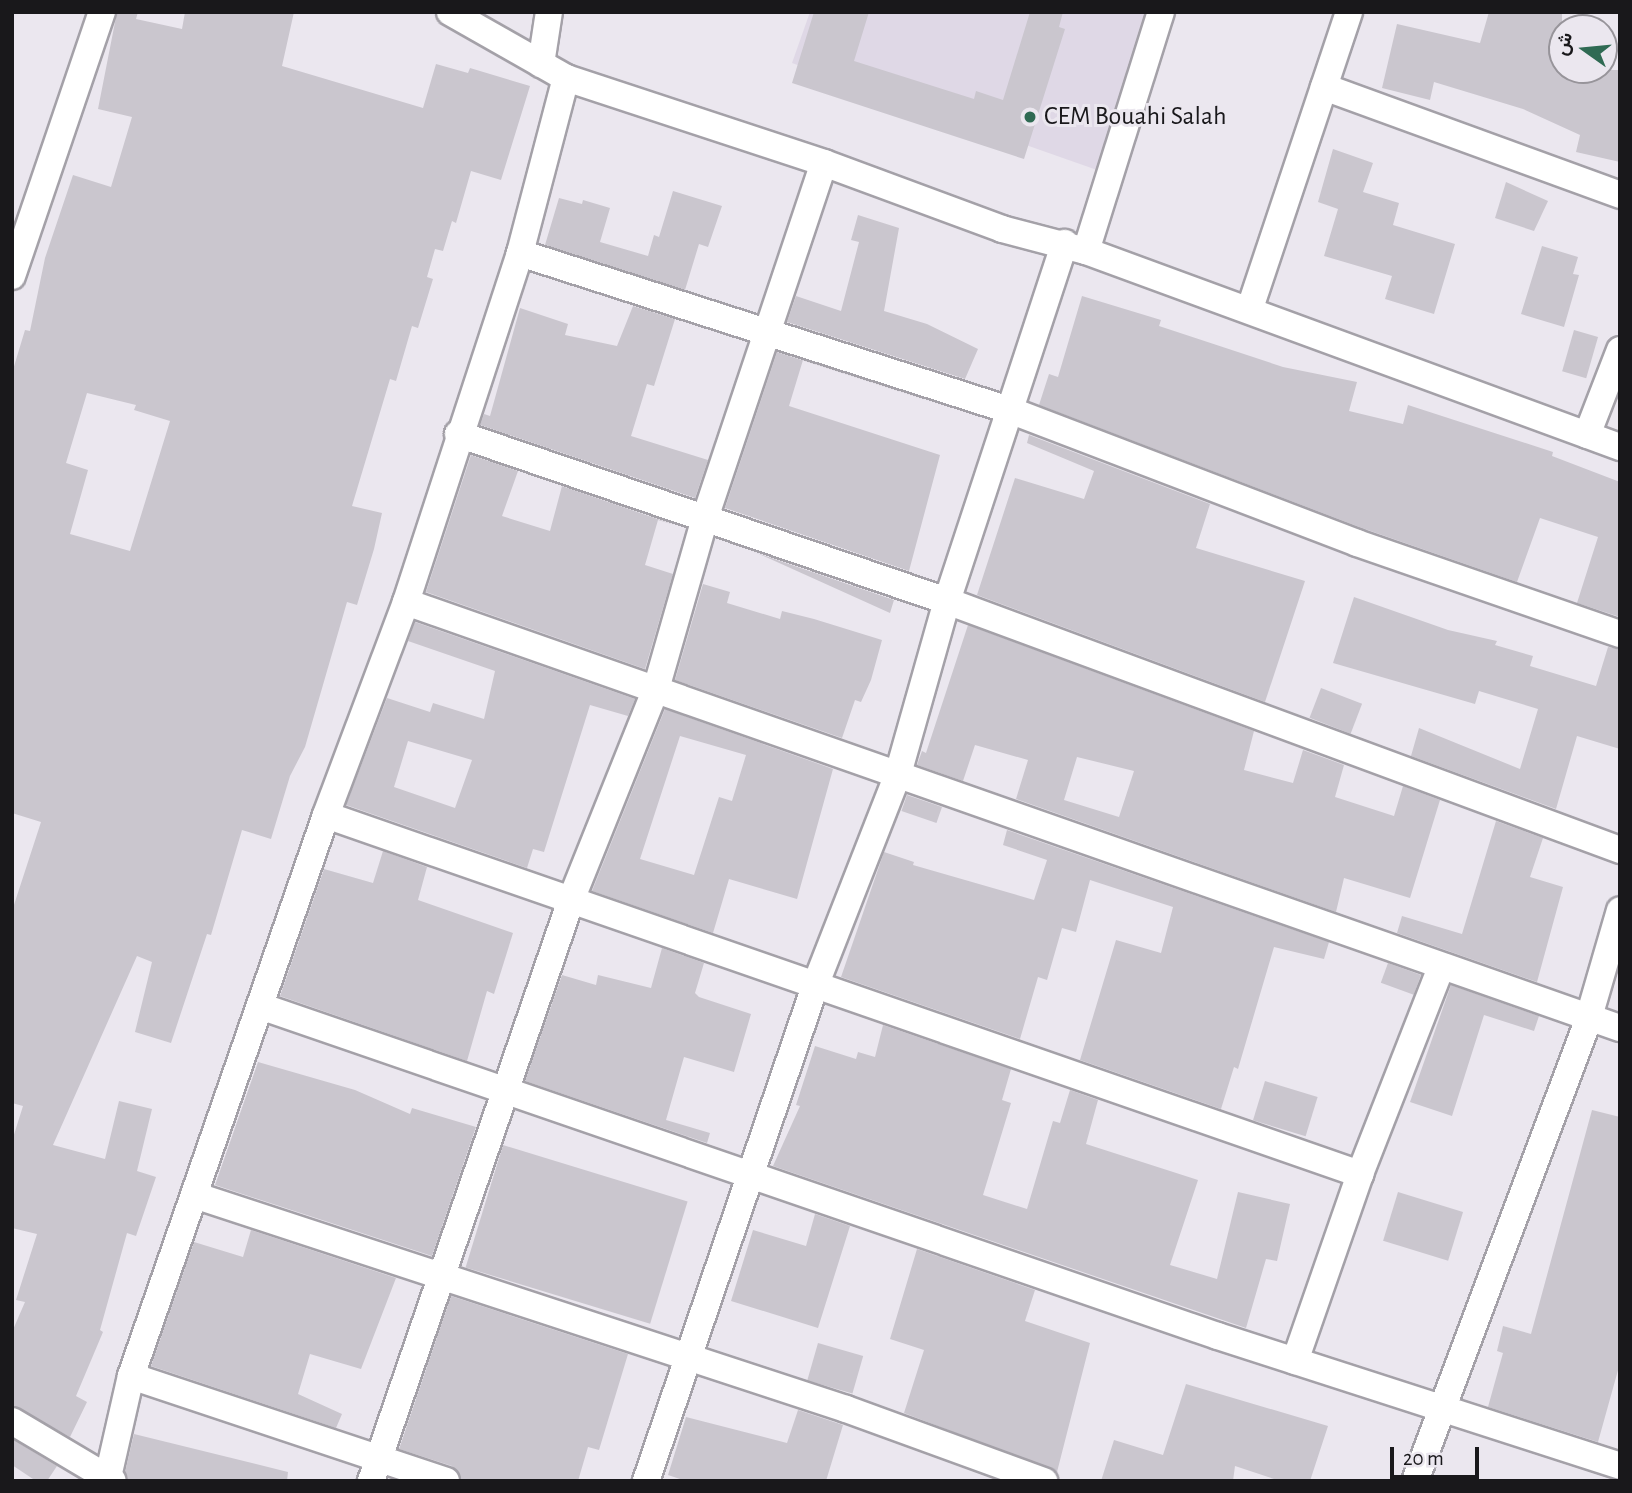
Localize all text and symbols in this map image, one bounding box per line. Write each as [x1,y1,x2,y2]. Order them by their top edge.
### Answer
north arrow [1548,14,1618,84]
text: ش [1552,30,1576,57]
place label: CEM Bouahi Salah [1044,101,1226,133]
marker: CEM Bouahi Salah [1022,109,1038,125]
scale bar [1394,1434,1483,1478]
text: 20 m [1403,1448,1444,1469]

